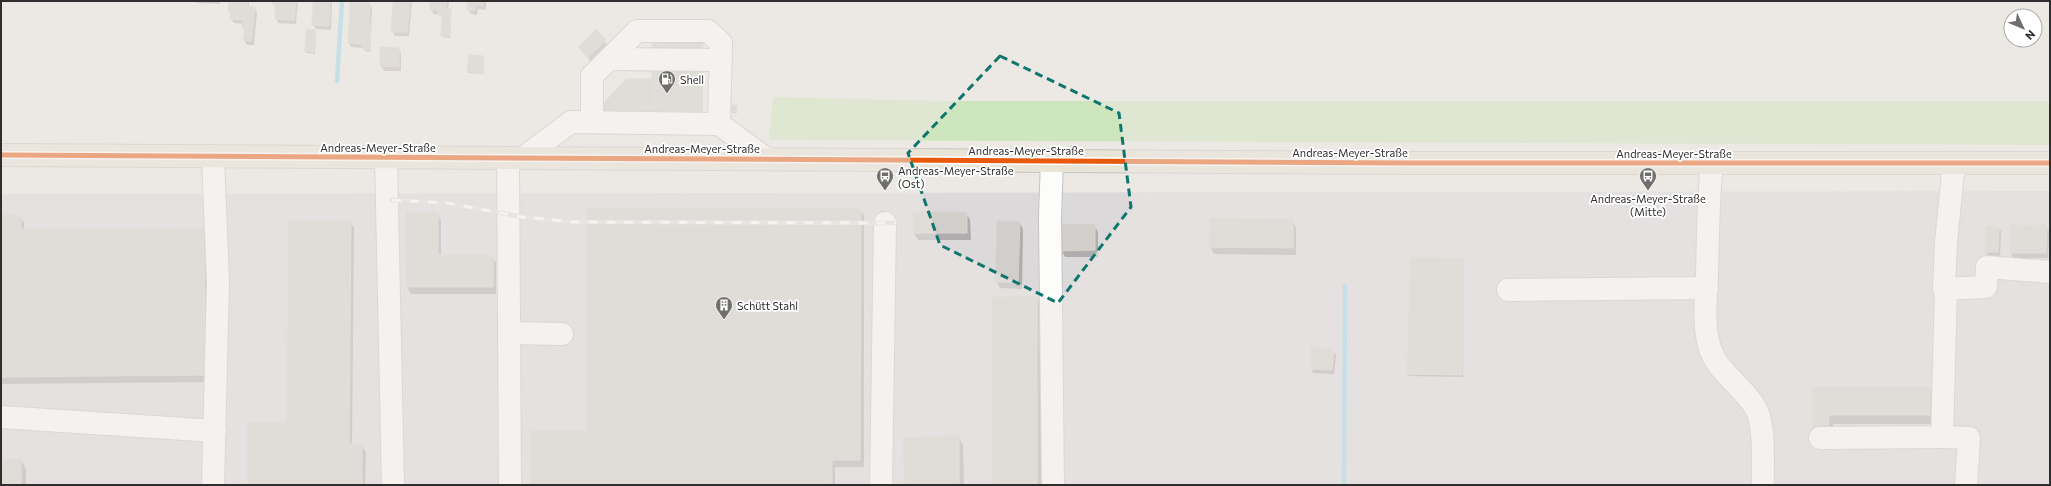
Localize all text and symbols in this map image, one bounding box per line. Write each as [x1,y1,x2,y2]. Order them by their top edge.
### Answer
north arrow [2003,8,2043,48]
text: N [2023,28,2038,43]
fuel station icon: Shell [657,69,677,94]
place label: Shell [680,73,704,86]
street label: Andreas-Meyer-Straße [320,141,436,154]
street label: Andreas-Meyer-Straße [644,142,760,155]
street label: Andreas-Meyer-Straße [968,144,1084,157]
street label: Andreas-Meyer-Straße [1292,146,1408,159]
street label: Andreas-Meyer-Straße [1616,147,1732,160]
place label: Andreas-Meyer-Straße (Ost) [898,164,1014,190]
bus stop icon: Andreas-Meyer-Straße (Ost) [875,166,895,191]
bus stop icon: Andreas-Meyer-Straße (Mitte) [1638,166,1658,191]
place label: Andreas-Meyer-Straße (Mitte) [1590,192,1706,218]
building icon: Schütt Stahl [714,295,734,320]
place label: Schütt Stahl [737,299,798,312]

